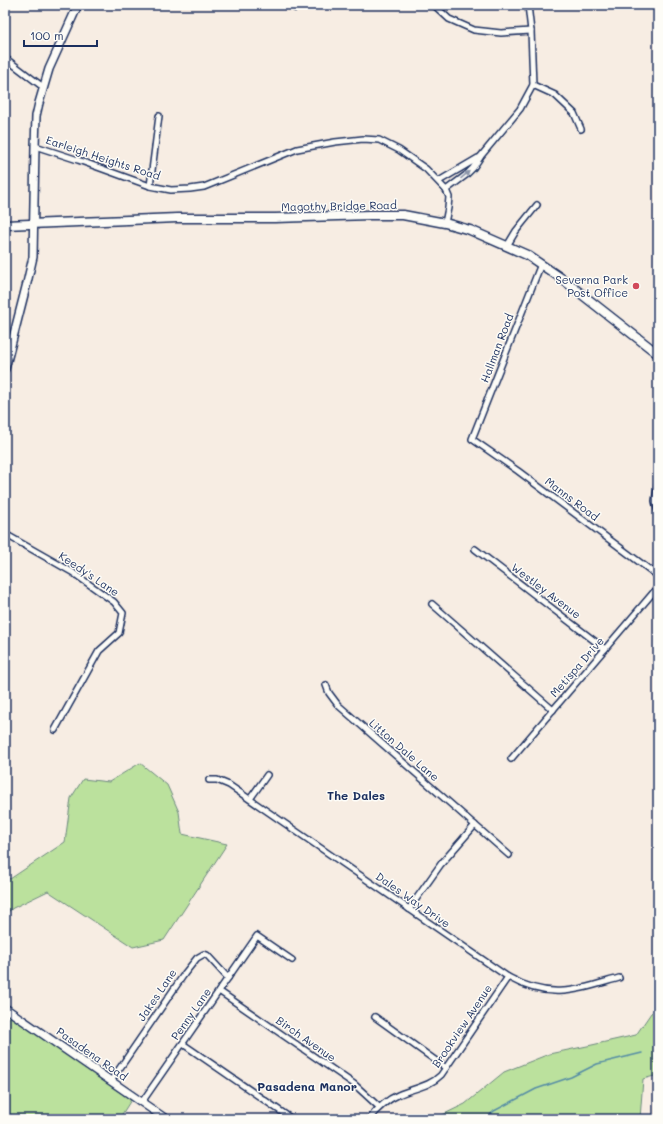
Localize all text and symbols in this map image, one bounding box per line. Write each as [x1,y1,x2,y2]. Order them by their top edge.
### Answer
scale bar [24,22,97,48]
text: 100 m [30,27,64,43]
street label: Earleigh Heights Road [44,132,162,183]
one-way arrow [460,170,471,179]
street label: Magothy Bridge Road [281,197,397,214]
place label: Severna Park Post Office [555,272,628,300]
marker: Severna Park Post Office [631,281,641,291]
street label: Hallman Road [476,311,517,385]
street label: Manns Road [542,473,602,524]
street label: Keedy's Lane [56,548,123,599]
street label: Westley Avenue [508,559,584,622]
street label: Metispa Drive [546,633,607,700]
street label: Litton Dale Lane [366,715,443,784]
district label: The Dales [327,787,385,803]
street label: Dales Way Drive [373,868,454,931]
street label: Jakes Lane [134,966,180,1024]
street label: Brookview Avenue [428,981,495,1070]
street label: Penny Lane [167,984,214,1043]
street label: Birch Avenue [273,1012,339,1065]
street label: Pasadena Road [54,1024,131,1084]
district label: Pasadena Manor [257,1078,357,1094]

